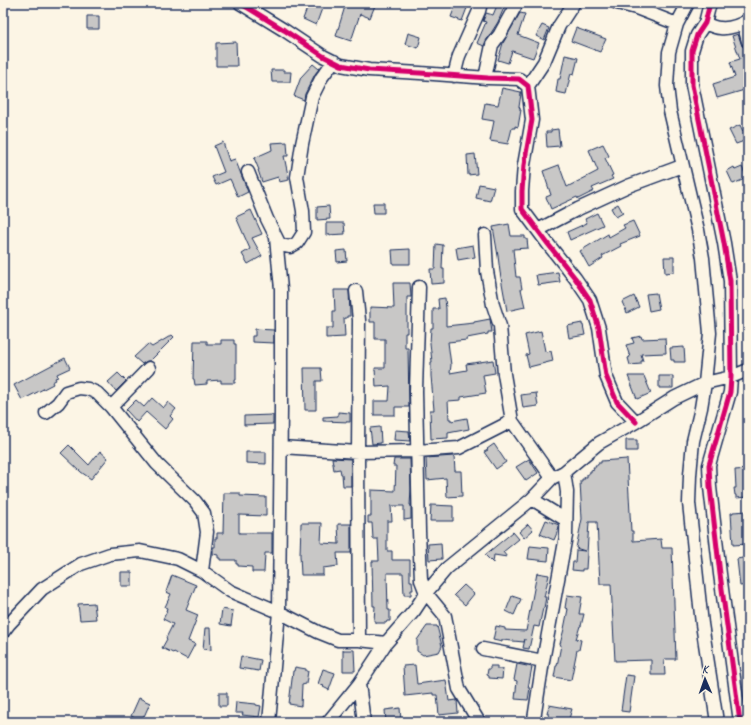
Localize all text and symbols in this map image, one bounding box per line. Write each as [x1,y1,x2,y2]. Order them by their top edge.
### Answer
north arrow [685,659,725,699]
text: K [702,662,710,676]

